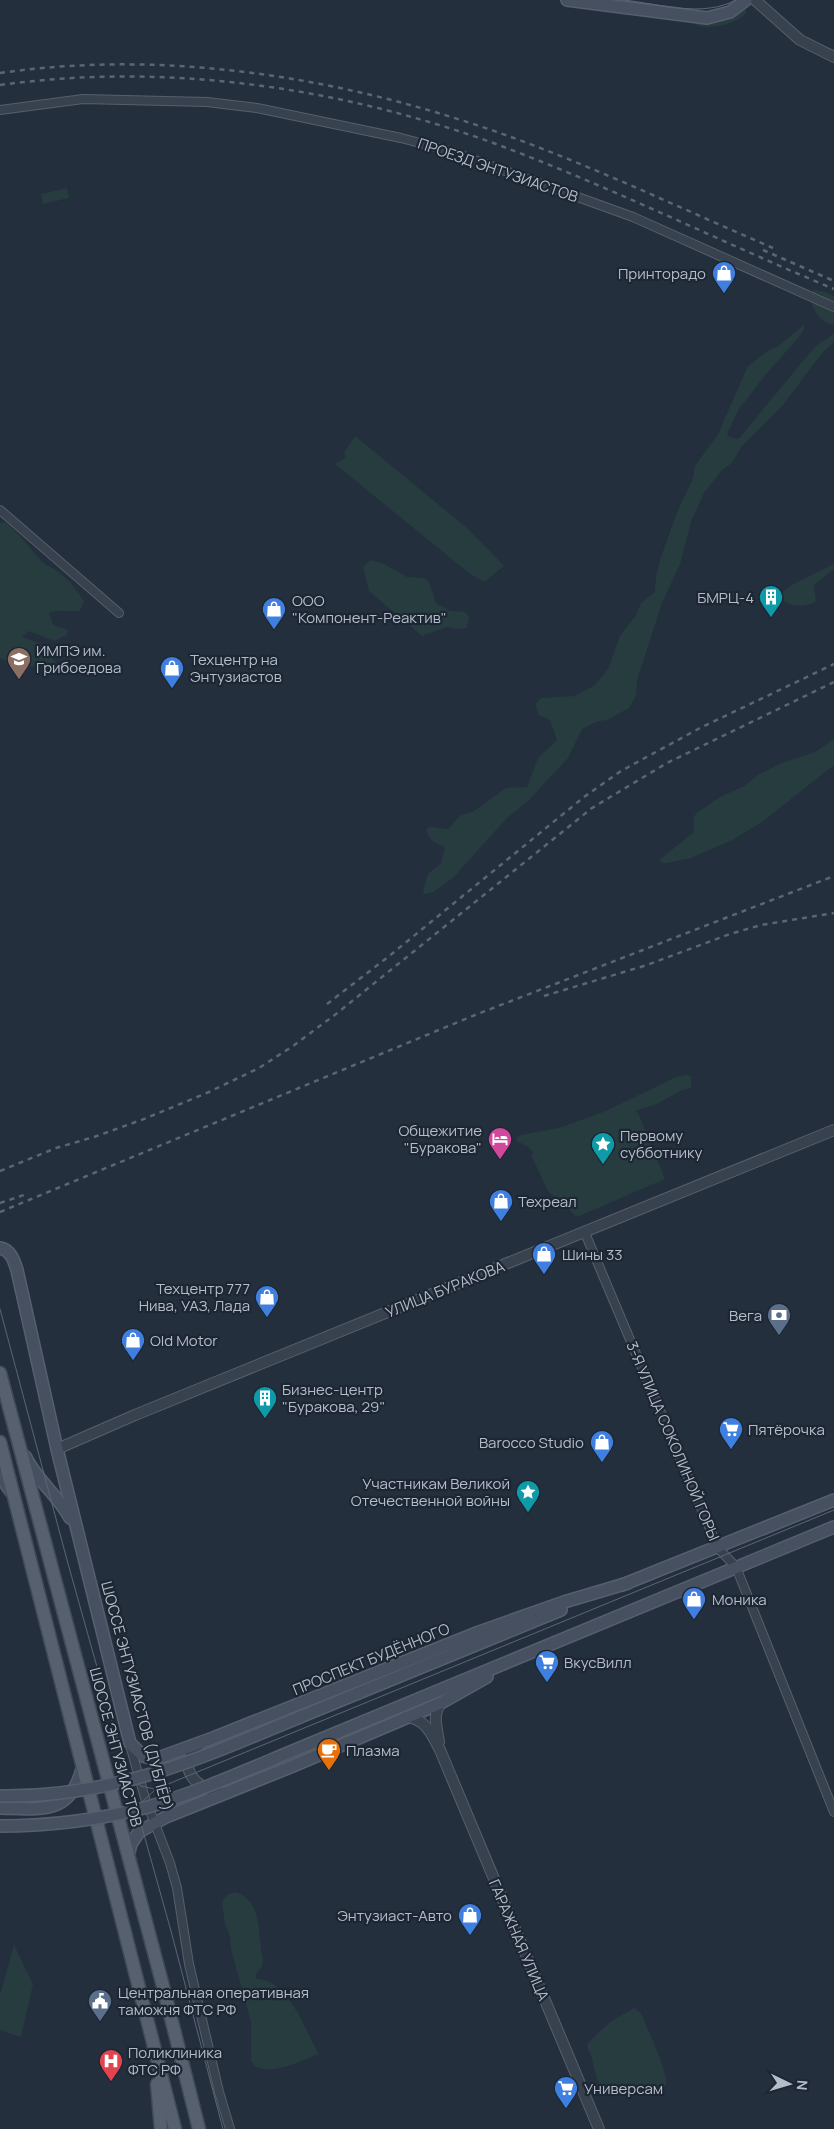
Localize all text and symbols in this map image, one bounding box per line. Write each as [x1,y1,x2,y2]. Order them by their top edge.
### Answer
street label: ПРОЕЗД ЭНТУЗИАСТОВ [415,133,581,207]
shop icon: Принторадо [711,260,737,294]
place label: Принторадо [618,263,706,284]
building icon: БМРЦ-4 [758,584,784,618]
place label: БМРЦ-4 [697,587,754,608]
place label: ООО "Компонент-Реактив" [292,590,447,628]
shop icon: ООО "Компонент-Реактив" [261,596,287,630]
place label: ИМПЭ им. Грибоедова [36,640,121,678]
school or university icon: ИМПЭ им. Грибоедова [6,646,32,680]
place label: Техцентр на Энтузиастов [190,649,282,687]
shop icon: Техцентр на Энтузиастов [159,655,185,689]
place label: Общежитие "Буракова" [398,1120,482,1158]
place label: Первому субботнику [620,1125,703,1163]
hotel icon: Общежитие "Буракова" [487,1126,513,1160]
place icon: Первому субботнику [590,1131,616,1165]
shop icon: Техреал [488,1188,514,1222]
place label: Техреал [518,1191,577,1212]
shop icon: Шины 33 [531,1241,557,1275]
place label: Шины 33 [562,1244,623,1265]
street label: УЛИЦА БУРАКОВА [382,1255,508,1323]
place label: Техцентр 777 Нива, УАЗ, Лада [139,1278,250,1316]
shop icon: Техцентр 777 Нива, УАЗ, Лада [254,1284,280,1318]
bank icon: Вега [766,1302,792,1336]
place label: Вега [729,1305,762,1326]
shop icon: Old Motor [120,1327,146,1361]
place label: Old Motor [150,1330,218,1351]
street label: 3-Я УЛИЦА СОКОЛИНОЙ ГОРЫ [621,1338,725,1544]
place label: Бизнес-центр "Буракова, 29" [282,1379,385,1417]
building icon: Бизнес-центр "Буракова, 29" [252,1385,278,1419]
supermarket icon: Пятёрочка [718,1416,744,1450]
place label: Пятёрочка [748,1419,825,1440]
shop icon: Barocco Studio [589,1429,615,1463]
place label: Barocco Studio [479,1432,584,1453]
place label: Участникам Великой Отечественной войны [351,1473,510,1511]
place icon: Участникам Великой Отечественной войны [515,1479,541,1513]
street label: ШОССЕ ЭНТУЗИАСТОВ (ДУБЛЁР) [98,1579,176,1813]
shop icon: Моника [681,1586,707,1620]
place label: Моника [712,1589,767,1610]
street label: ПРОСПЕКТ БУДЁННОГО [289,1618,453,1700]
supermarket icon: ВкусВилл [534,1649,560,1683]
place label: ВкусВилл [564,1652,632,1673]
street label: ШОССЕ ЭНТУЗИАСТОВ [86,1665,146,1829]
cafe icon: Плазма [316,1737,342,1771]
place label: Плазма [346,1740,400,1761]
street label: ГАРАЖНАЯ УЛИЦА [484,1876,554,2005]
shop icon: Энтузиаст-Авто [457,1902,483,1936]
place label: Энтузиаст-Авто [337,1905,452,1926]
place label: Центральная оперативная таможня ФТС РФ [118,1982,309,2020]
public building icon: Центральная оперативная таможня ФТС РФ [87,1988,113,2022]
place label: Поликлиника ФТС РФ [128,2042,222,2080]
hospital icon: Поликлиника ФТС РФ [98,2048,124,2082]
north arrow [764,2059,814,2109]
supermarket icon: Универсам [553,2075,579,2109]
place label: Универсам [584,2078,663,2099]
text: N [793,2079,812,2091]

